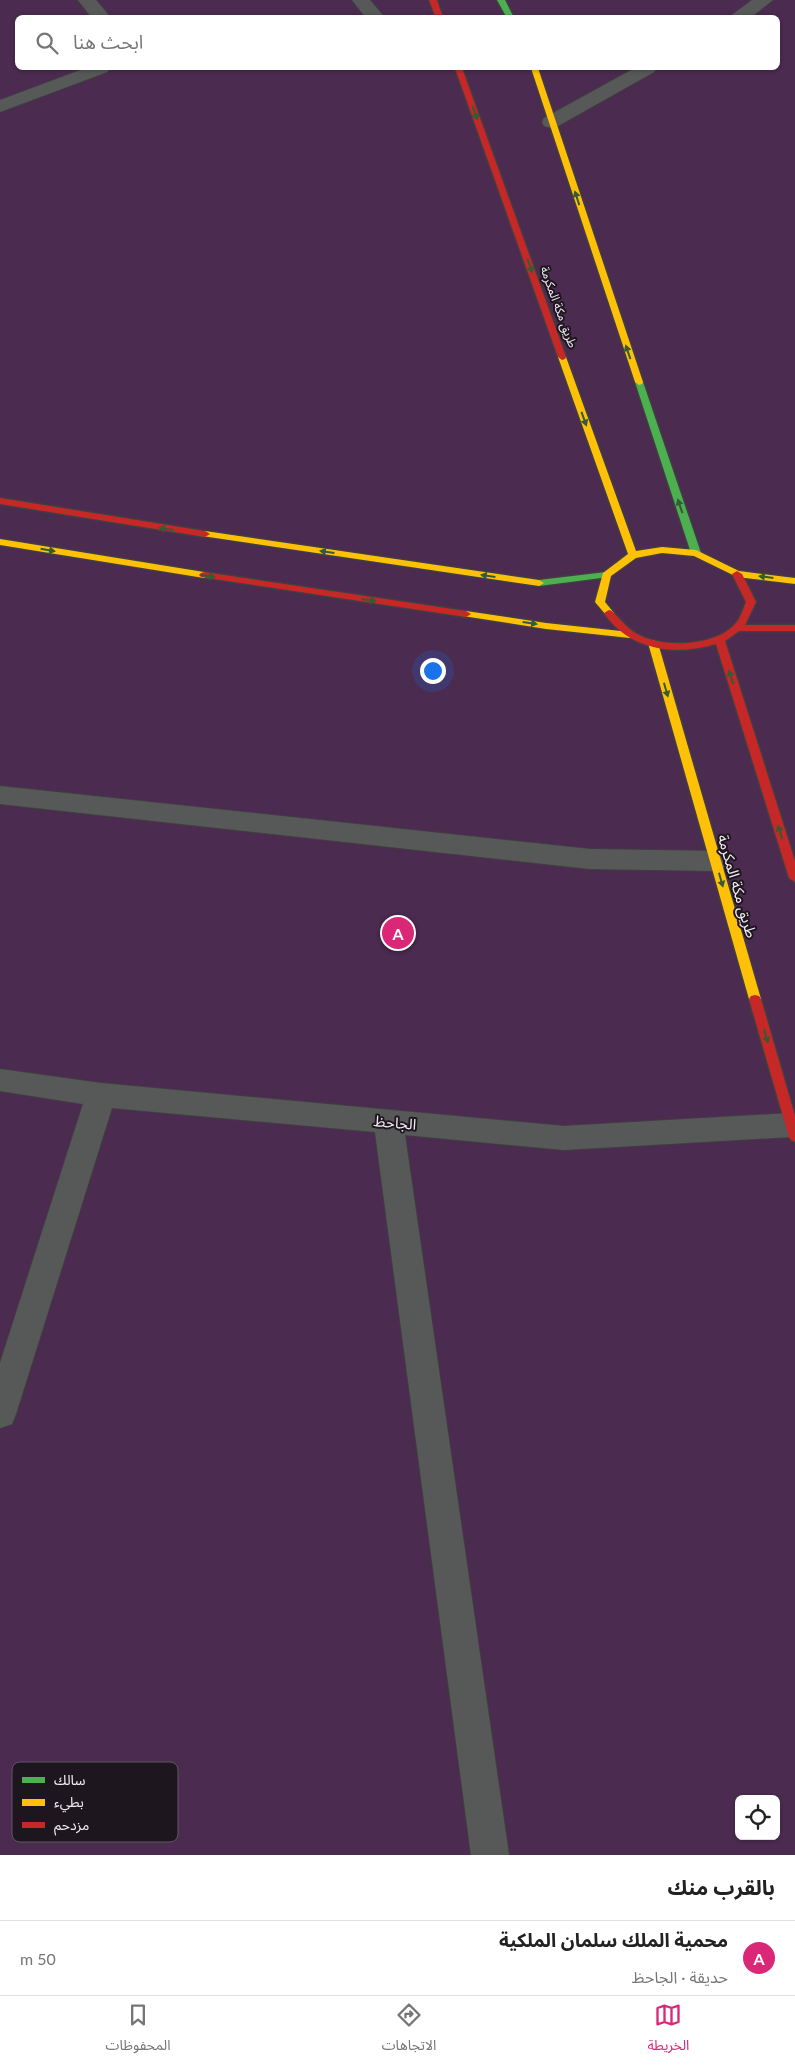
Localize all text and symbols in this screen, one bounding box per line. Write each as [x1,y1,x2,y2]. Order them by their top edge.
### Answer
search box [15,15,780,70]
icon: search [33,29,61,57]
text: ابحث هنا [73,30,143,53]
one-way arrow [472,106,479,121]
one-way arrow [572,191,580,206]
one-way arrow [527,259,534,274]
street label: طريق مكة المكرمة [536,264,581,350]
one-way arrow [624,345,632,360]
one-way arrow [580,412,588,427]
one-way arrow [676,499,684,514]
one-way arrow [158,525,174,533]
one-way arrow [40,547,56,555]
one-way arrow [319,548,335,556]
one-way arrow [480,571,496,579]
one-way arrow [201,572,217,580]
one-way arrow [758,573,774,581]
one-way arrow [362,596,378,604]
one-way arrow [522,620,538,628]
your location [420,658,446,684]
one-way arrow [727,669,735,684]
one-way arrow [663,683,671,698]
one-way arrow [776,824,784,839]
street label: طريق مكة المكرمة [713,832,761,940]
one-way arrow [717,872,725,888]
pin: A [382,914,414,952]
one-way arrow [762,1029,770,1044]
street label: الجاحظ [373,1111,417,1133]
legend [12,1762,178,1842]
text: سالك [54,1771,86,1788]
text: بطيء [54,1793,84,1813]
map controls [735,1795,780,1840]
button: locate [735,1795,780,1840]
text: مزدحم [54,1816,89,1836]
text: بالقرب منك [668,1874,775,1899]
text: محمية الملك سلمان الملكية [499,1928,728,1951]
text: 50 m [20,1949,56,1968]
text: A [753,1949,765,1968]
text: حديقة · الجاحظ [632,1967,728,1986]
tab: المحفوظات [106,2001,171,2060]
tab: الاتجاهات [382,2001,436,2060]
tab: الخريطة [647,2001,689,2060]

